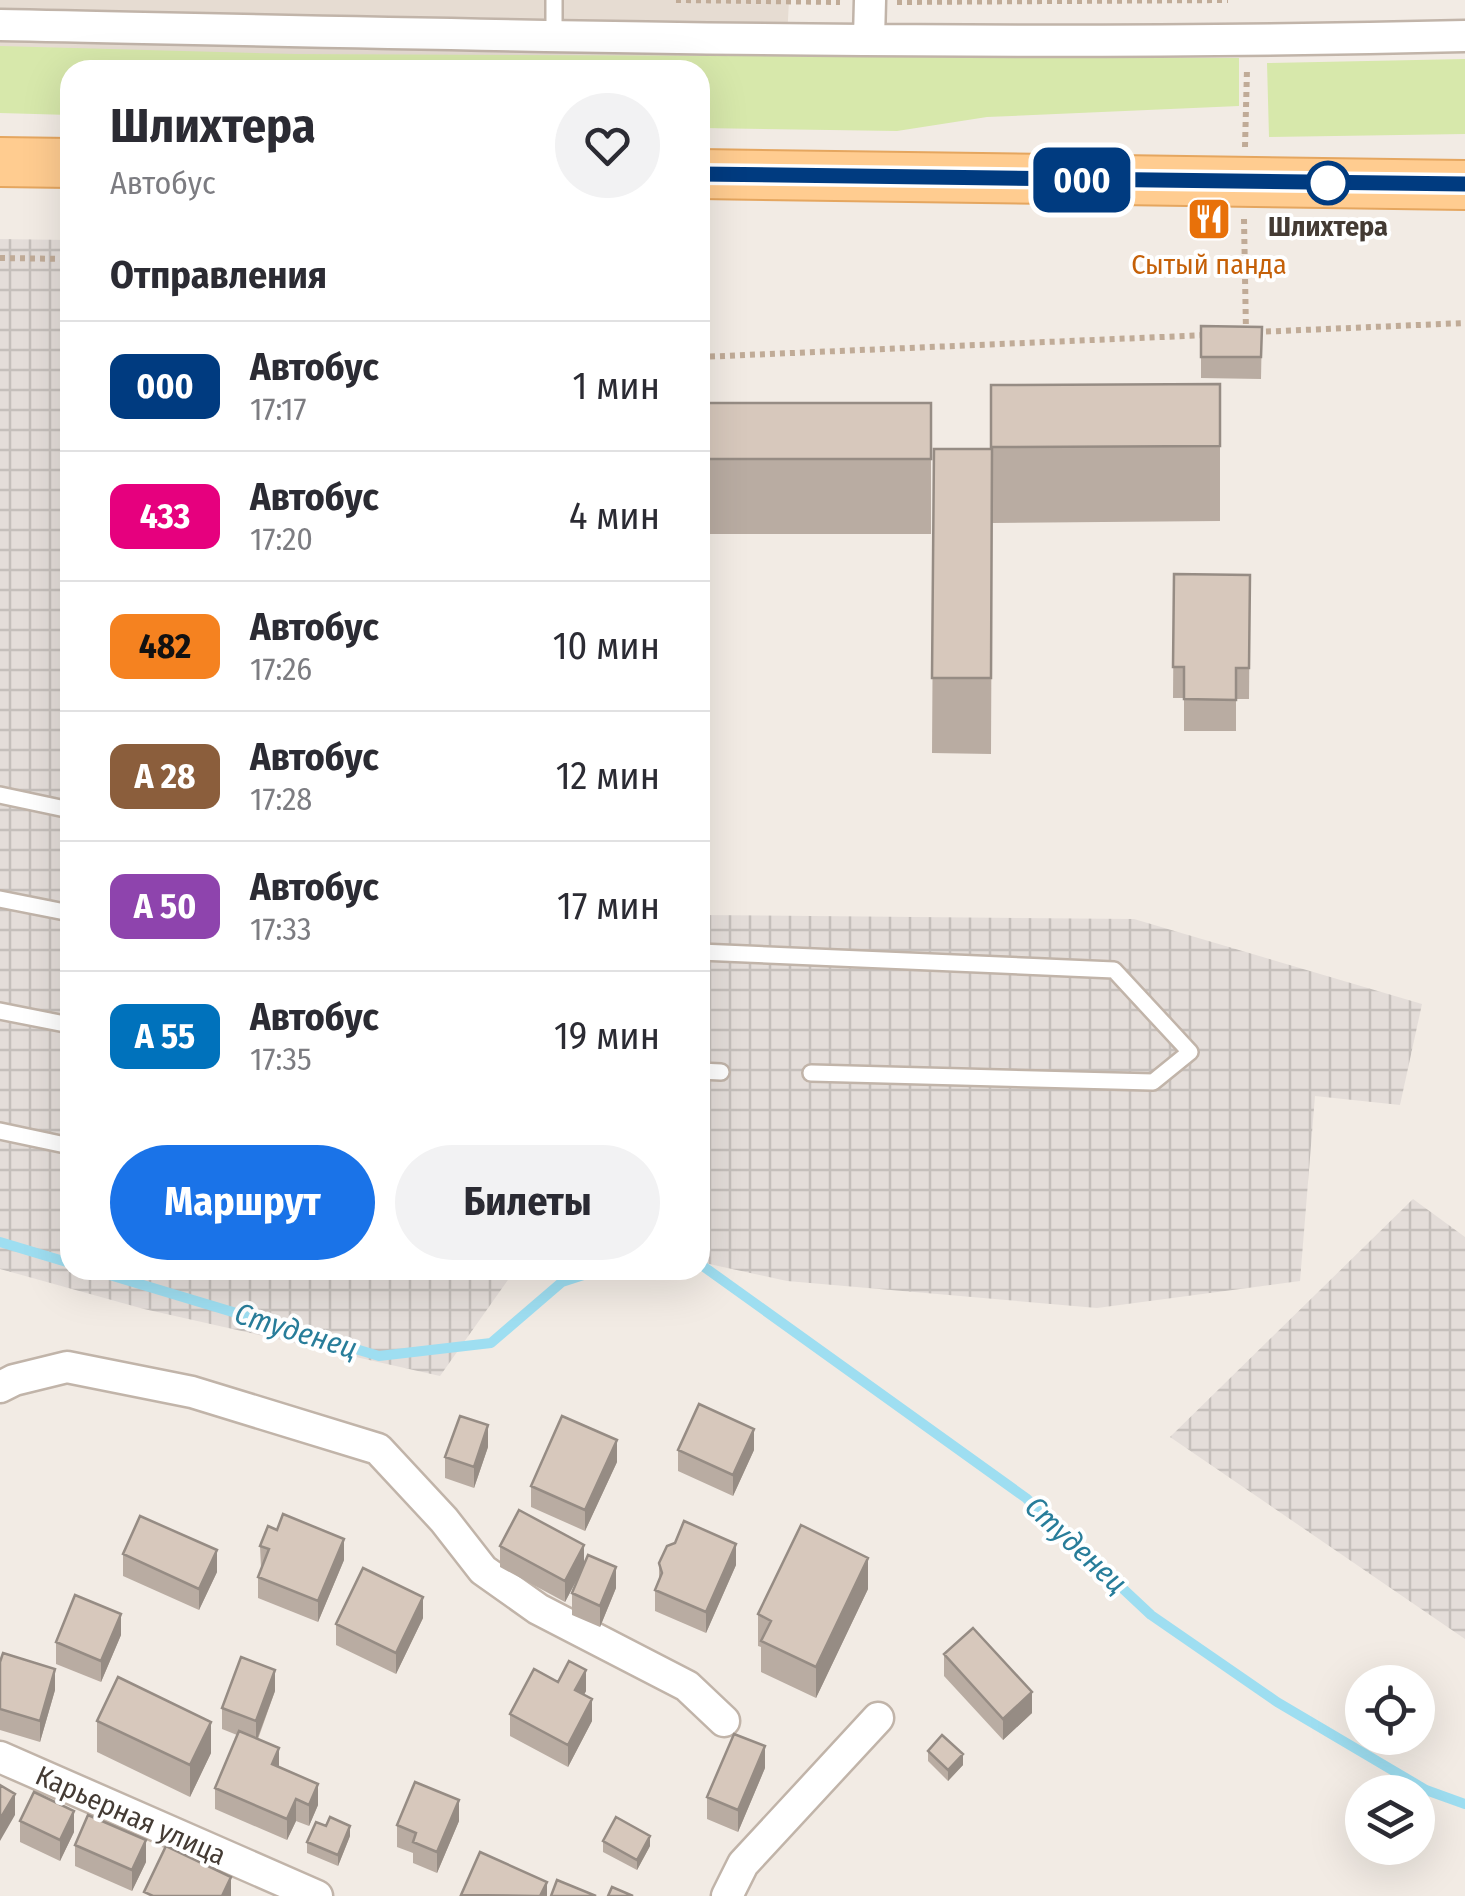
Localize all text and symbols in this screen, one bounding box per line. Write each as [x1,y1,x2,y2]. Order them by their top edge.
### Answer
button: heart [555,93,660,198]
text: Шлихтера [110,97,316,155]
line badge: 000 [1024,148,1140,212]
text: 000 [1053,159,1111,201]
marker: Шлихтера [1307,162,1349,204]
text: Автобус [110,164,216,202]
restaurant icon: Сытый панда [1186,196,1232,242]
place label: Шлихтера [1268,210,1388,243]
place label: Сытый панда [1131,248,1287,281]
text: Отправления [110,252,327,298]
text: Автобус [250,344,379,390]
text: 1 мин [572,363,660,409]
text: 000 [136,365,194,407]
text: 17:17 [250,390,306,428]
text: Автобус [250,474,379,520]
text: 4 мин [569,493,660,539]
text: 433 [140,495,190,537]
text: 17:20 [250,520,313,558]
text: Автобус [250,604,379,650]
text: 10 мин [553,623,660,669]
text: 482 [139,625,191,667]
text: 17:26 [250,650,312,688]
text: Автобус [250,734,379,780]
text: 12 мин [556,753,660,799]
text: А 28 [135,755,195,797]
text: 17:28 [250,780,312,818]
text: Автобус [250,864,379,910]
text: 17 мин [557,883,660,929]
text: А 50 [134,885,196,927]
text: 17:33 [250,910,311,948]
text: Автобус [250,994,379,1040]
text: 19 мин [554,1013,660,1059]
text: А 55 [135,1015,195,1057]
text: 17:35 [250,1040,312,1078]
button: Маршрут [110,1145,375,1260]
button: Билеты [395,1145,660,1260]
water label: Студенец [230,1295,362,1367]
water label: Студенец [1018,1489,1134,1601]
map controls [1345,1665,1435,1865]
button: locate [1345,1665,1435,1755]
street label: Карьерная улица [31,1759,231,1872]
button: layers [1345,1775,1435,1865]

